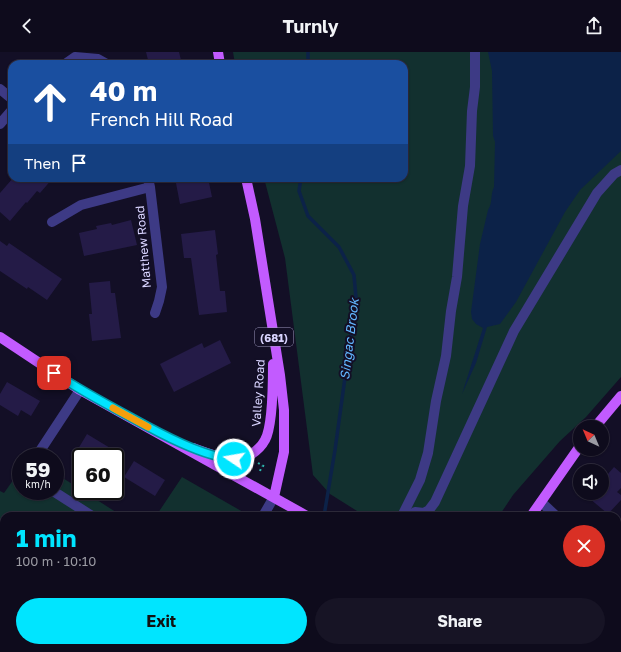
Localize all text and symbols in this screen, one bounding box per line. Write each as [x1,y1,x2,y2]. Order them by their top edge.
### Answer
icon: back [16,15,38,37]
text: Turnly [282,15,339,37]
icon: share [583,15,605,37]
text: 40 m [90,74,157,107]
icon: ahead [24,76,76,128]
text: French Hill Road [90,108,233,130]
icon: arrive [68,152,90,174]
text: Then [24,154,60,172]
street label: Matthew Road [132,205,154,289]
water label: Singac Brook [336,296,362,381]
road number: (681) [255,328,293,346]
pin [37,356,71,390]
street label: Valley Road [248,359,268,427]
icon: arrive [43,362,65,384]
north arrow [573,420,609,456]
map controls [573,420,609,500]
position arrow [213,438,255,480]
speed limit sign: 60 [72,448,124,500]
text: 59 [26,457,50,481]
button: sound [573,464,609,500]
text: km/h [25,478,51,490]
text: 1 min [16,523,76,552]
button: close [563,525,605,567]
text: 100 m · 10:10 [16,553,96,569]
button: Exit [16,598,307,644]
button: Share [315,598,605,644]

